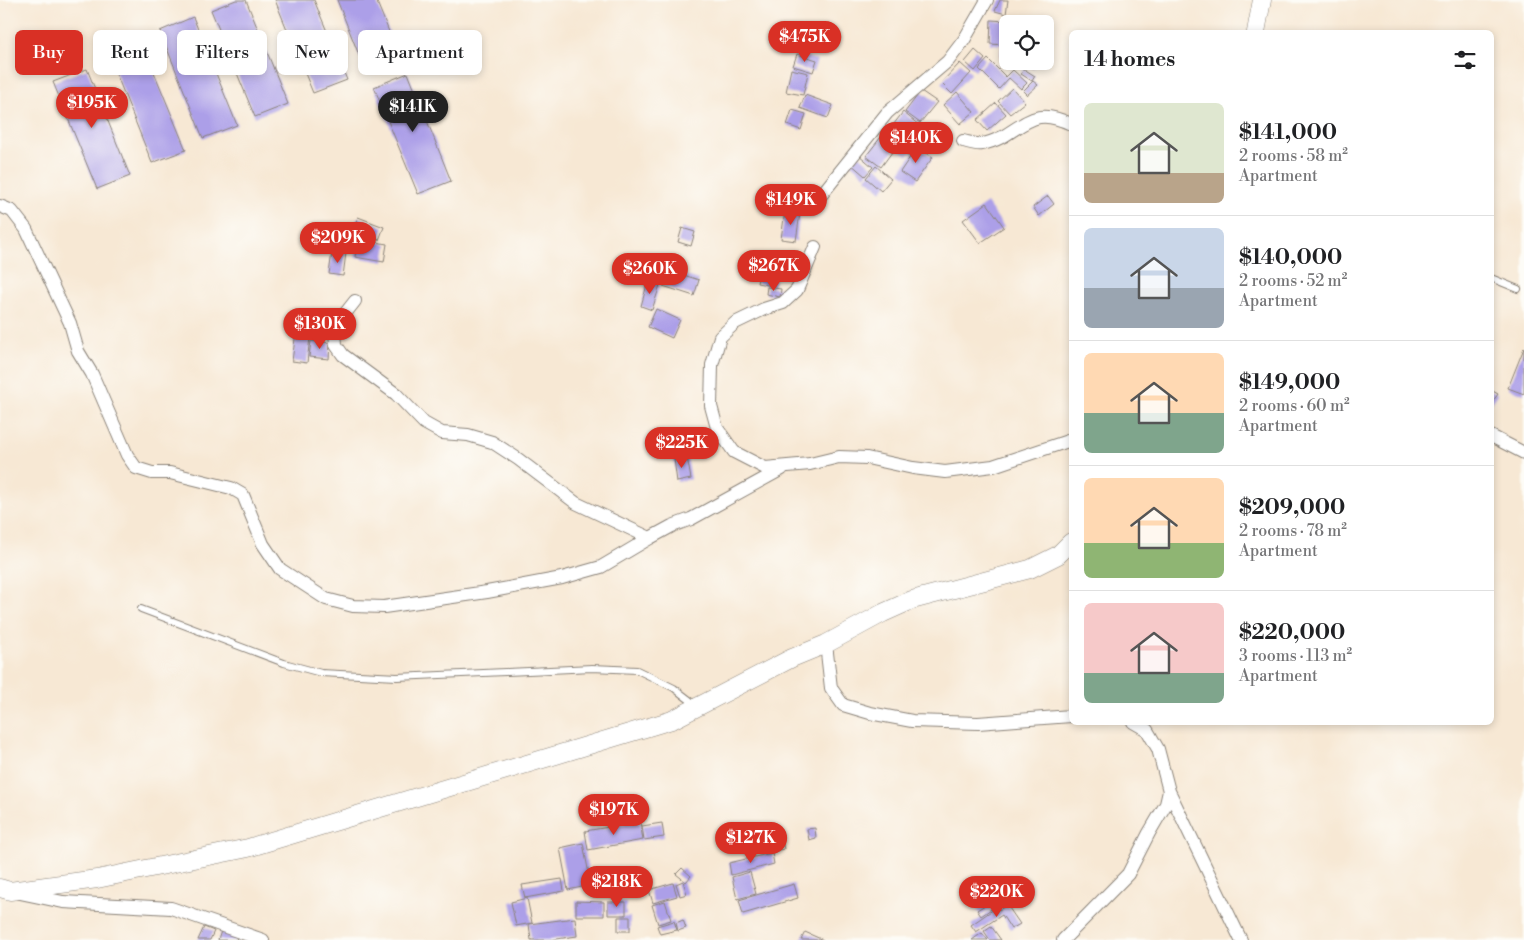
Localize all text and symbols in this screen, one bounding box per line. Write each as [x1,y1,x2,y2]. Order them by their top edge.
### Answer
map controls [999,15,1054,70]
button: locate [999,15,1054,70]
pin: $475K [770,20,840,63]
text: $475K [779,27,831,47]
chip: Buy [15,30,83,75]
chip: Rent [93,30,167,75]
chip: Filters [177,30,267,75]
chip: New [277,30,348,75]
chip: Apartment [358,30,482,75]
icon: filters [1451,46,1479,74]
text: 14 homes [1084,47,1175,73]
pin: $195K [57,86,127,129]
pin: $141K [378,90,448,133]
text: $195K [67,93,117,113]
text: $141K [389,97,437,117]
text: $141,000 [1239,120,1337,146]
pin: $140K [881,121,951,164]
icon: home [1124,123,1184,183]
text: $140K [890,128,942,148]
text: 2 rooms · 58 m² [1239,146,1348,166]
text: Apartment [1239,166,1318,186]
pin: $149K [756,184,826,226]
text: $149K [766,190,816,210]
pin: $209K [303,222,373,264]
text: $209K [311,228,365,248]
text: $140,000 [1239,245,1342,271]
icon: home [1124,248,1184,308]
pin: $267K [739,250,809,292]
pin: $260K [615,252,685,295]
text: $267K [748,256,800,276]
text: $260K [623,259,677,279]
text: 2 rooms · 52 m² [1239,271,1347,291]
text: Apartment [1239,291,1318,311]
pin: $130K [285,308,355,350]
text: $130K [294,314,346,334]
text: $149,000 [1239,370,1340,396]
icon: home [1124,373,1184,433]
text: 2 rooms · 60 m² [1239,396,1350,416]
text: Apartment [1239,416,1318,436]
pin: $225K [647,426,717,469]
text: $225K [656,433,708,453]
text: $209,000 [1239,495,1345,521]
icon: home [1124,498,1184,558]
text: 2 rooms · 78 m² [1239,521,1347,541]
text: Apartment [1239,541,1318,561]
text: $220,000 [1239,620,1345,646]
icon: home [1124,623,1184,683]
text: 3 rooms · 113 m² [1239,646,1352,666]
text: Apartment [1239,666,1318,686]
pin: $197K [579,794,649,836]
text: $197K [589,800,639,820]
pin: $127K [716,822,786,864]
text: $127K [726,828,776,848]
pin: $218K [582,866,652,908]
text: $218K [592,872,642,892]
pin: $220K [962,876,1032,918]
text: $220K [970,882,1024,902]

